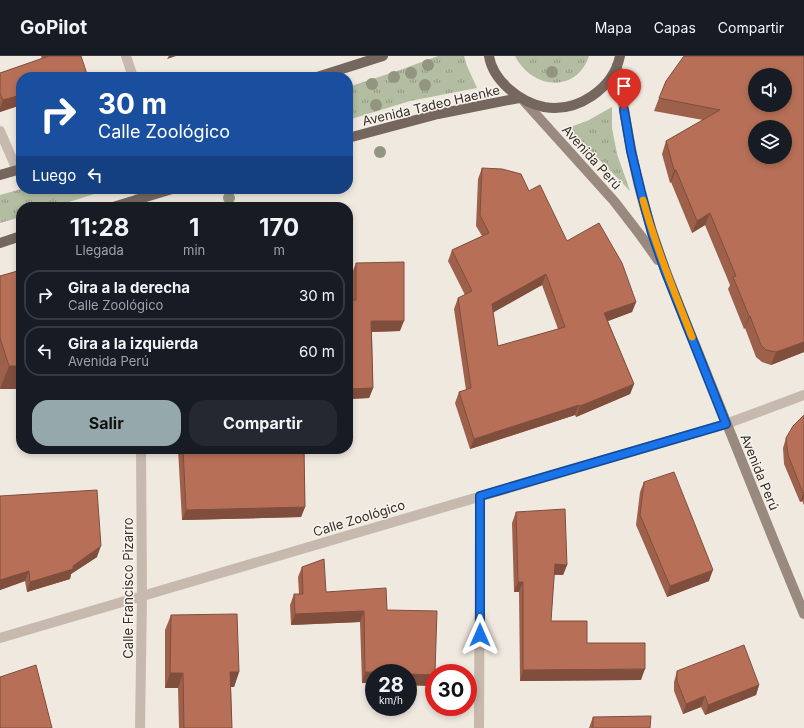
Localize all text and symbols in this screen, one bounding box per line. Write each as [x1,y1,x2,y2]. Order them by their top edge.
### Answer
text: GoPilot [20,16,87,39]
text: Mapa [595,19,632,36]
text: Capas [654,19,696,36]
text: Compartir [718,19,784,36]
map controls [748,68,792,164]
button: sound [748,68,792,112]
pin [607,69,641,110]
icon: arrive [613,75,635,97]
street label: Avenida Tadeo Haenke [361,81,501,129]
text: 30 m [98,87,167,121]
icon: right [32,88,84,140]
button: layers [748,120,792,164]
text: Calle Zoológico [98,121,230,142]
street label: Avenida Perú [559,122,625,192]
icon: left [84,164,106,186]
text: Luego [32,166,76,185]
text: 11:28 [70,213,129,242]
text: 1 [189,213,199,242]
text: 170 [259,213,299,242]
text: Llegada [75,242,124,258]
text: min [183,242,205,258]
text: m [273,242,285,258]
text: Gira a la derecha [68,278,190,297]
icon: right [34,284,56,306]
text: 30 m [299,286,335,305]
text: Calle Zoológico [68,297,163,313]
text: Gira a la izquierda [68,334,198,353]
icon: left [34,340,56,362]
text: 60 m [299,342,335,361]
text: Avenida Perú [68,353,149,369]
button: Salir [32,400,181,446]
button: Compartir [189,400,337,446]
street label: Avenida Perú [737,432,783,512]
street label: Calle Zoológico [311,496,407,540]
street label: Calle Francisco Pizarro [120,517,136,659]
position arrow [459,614,501,656]
speed limit sign: 30 [425,664,477,716]
text: 28 [378,673,404,697]
text: km/h [379,694,403,706]

